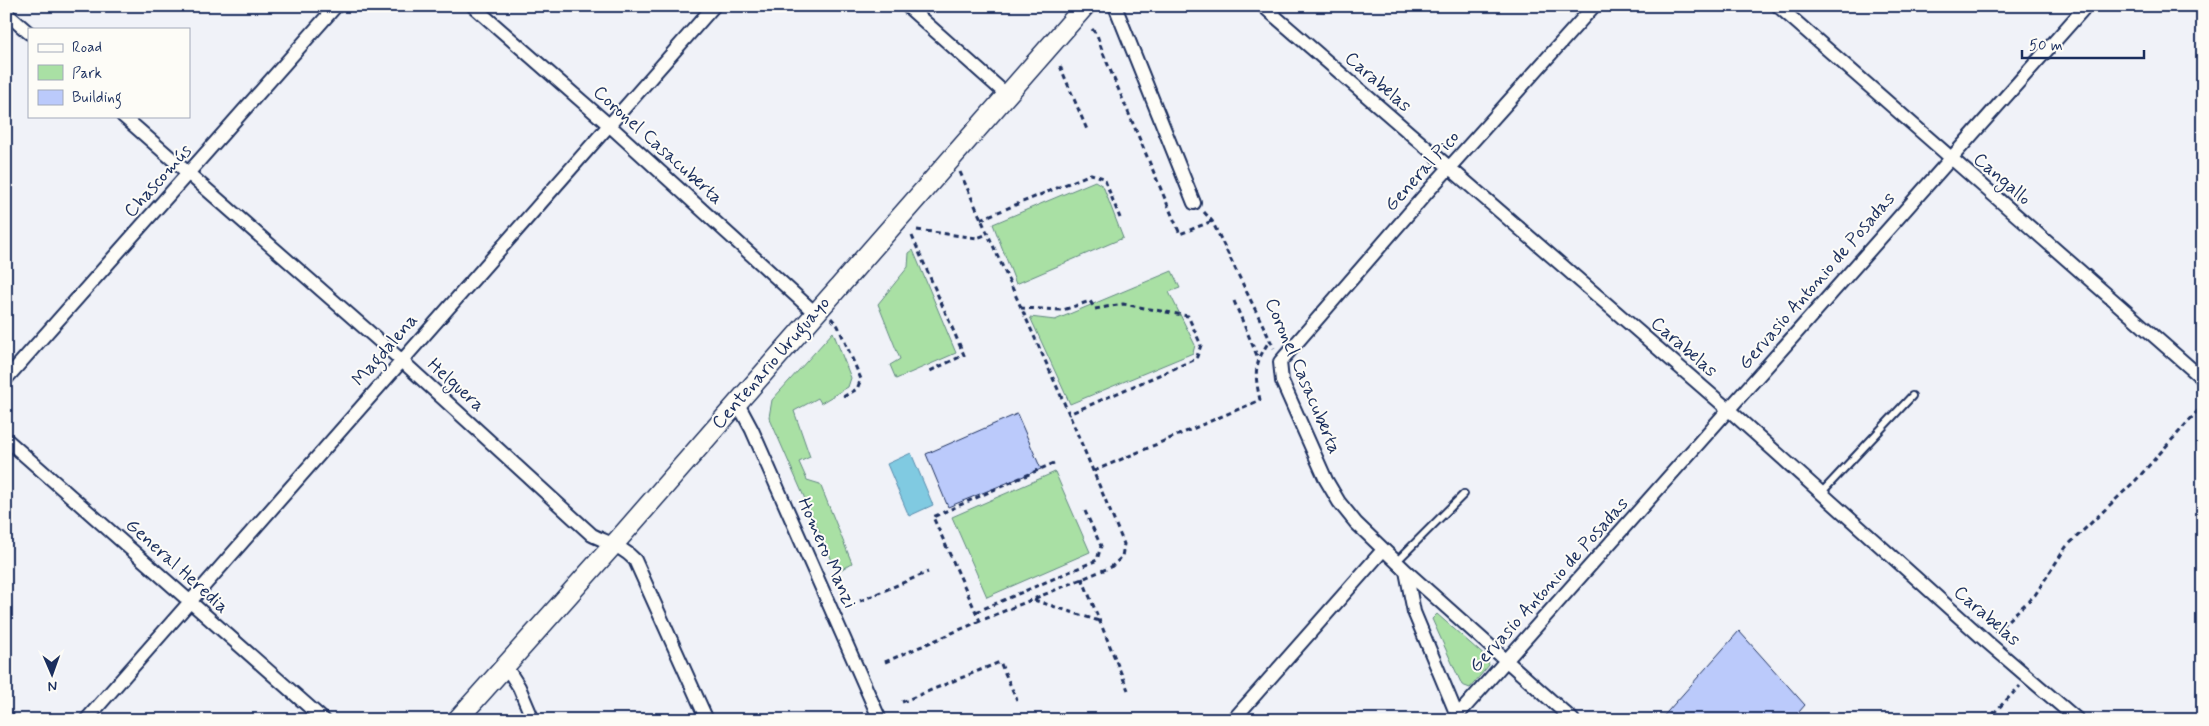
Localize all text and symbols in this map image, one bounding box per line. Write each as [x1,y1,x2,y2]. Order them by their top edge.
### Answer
legend [28,28,190,118]
scale bar [2022,28,2144,60]
text: 50 m [2029,36,2063,56]
text: Road [72,38,102,58]
street label: Carabelas [1339,46,1417,118]
text: Park [72,64,102,84]
street label: Coronel Casacuberta [588,80,728,210]
text: Building [72,88,122,109]
street label: General Pico [1379,125,1465,217]
street label: Chascomús [118,138,198,223]
street label: Cangallo [1966,147,2036,213]
street label: Gervasio Antonio de Posadas [1733,187,1901,375]
street label: Centenario Uruguayo [706,291,838,437]
street label: Coronel Casacuberta [1259,294,1347,458]
street label: Magdalena [346,308,426,394]
street label: Carabelas [1645,311,1723,383]
street label: Helguera [421,353,490,419]
street label: Gervasio Antonio de Posadas [1463,492,1635,678]
street label: Homero Manzi [791,494,863,612]
street label: General Heredia [120,513,234,619]
street label: Carabelas [1948,580,2026,652]
north arrow [28,648,78,698]
text: N [47,677,57,695]

